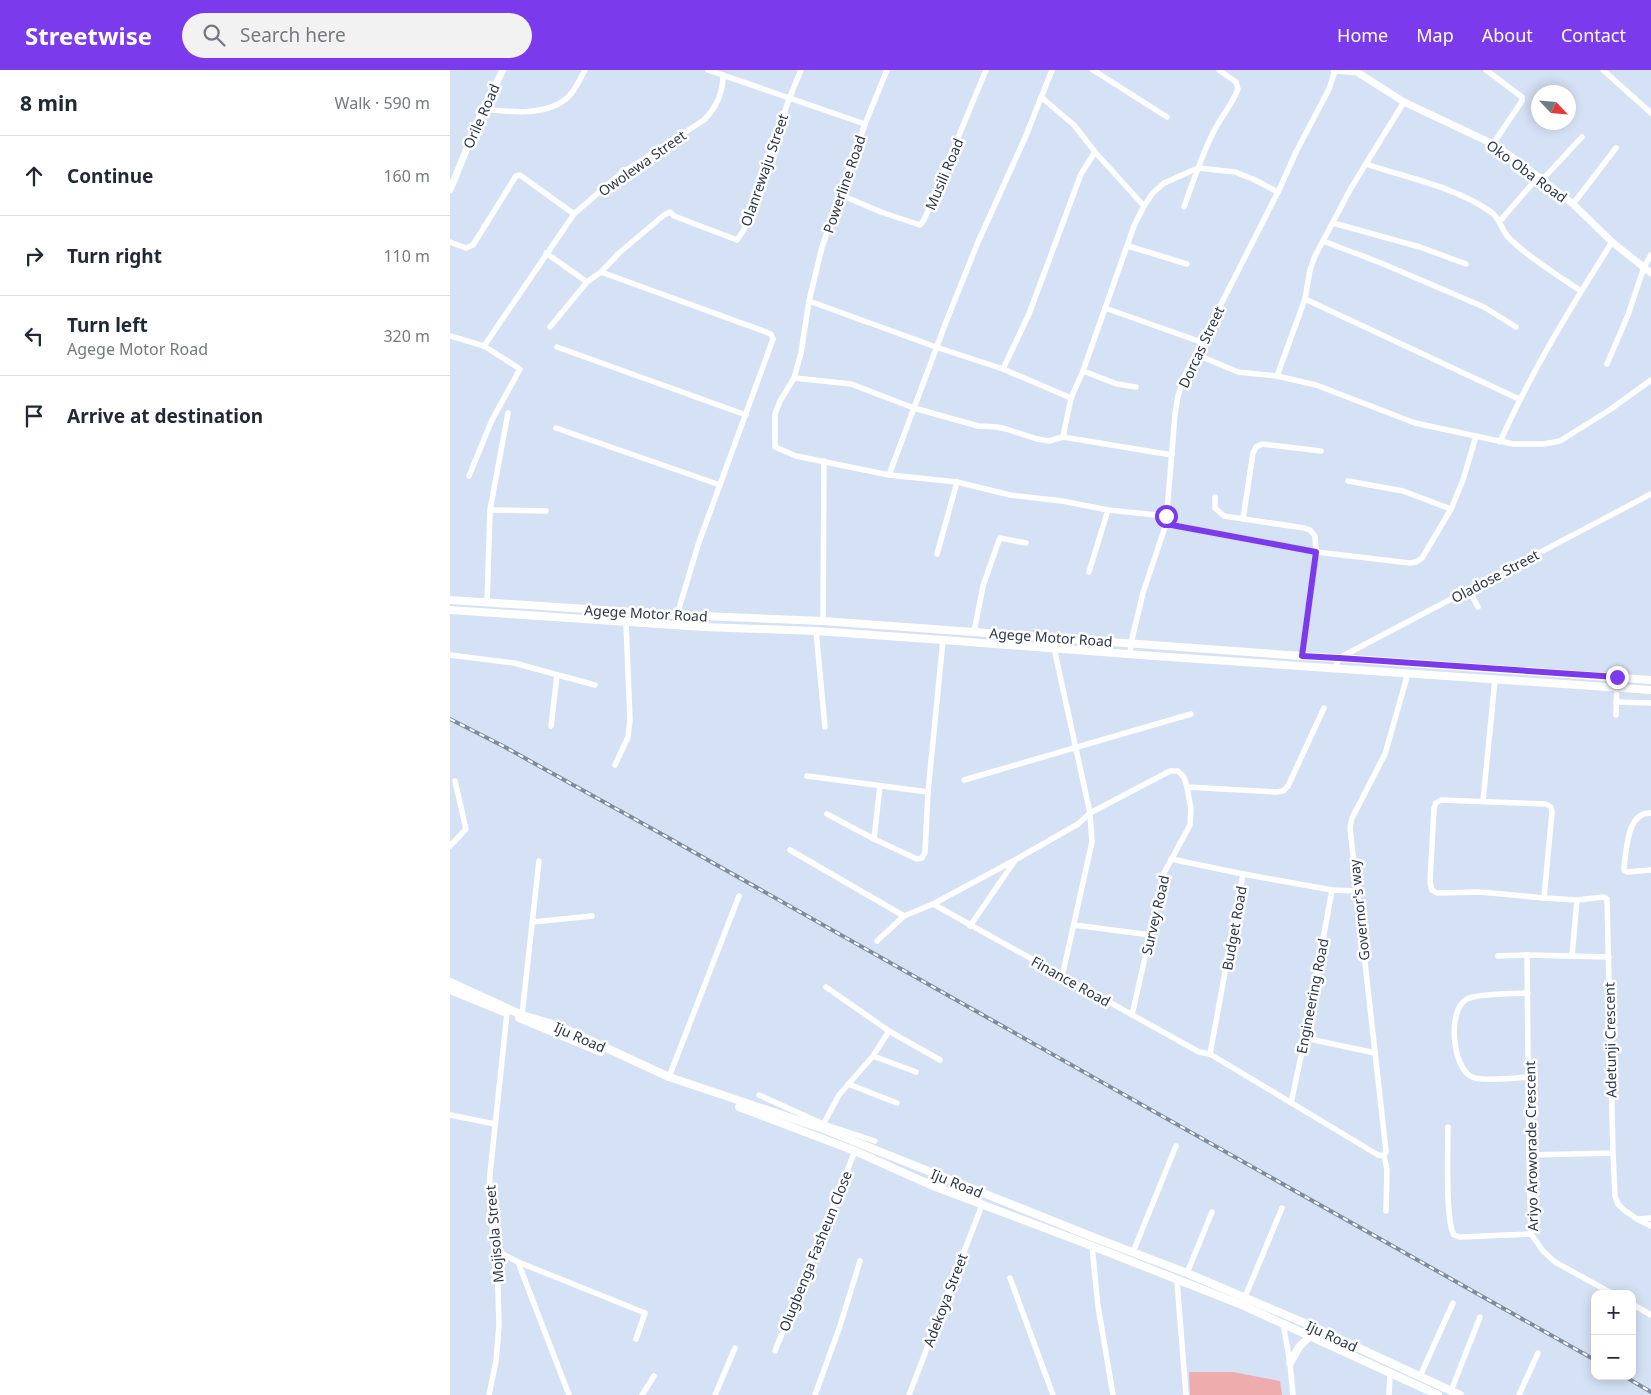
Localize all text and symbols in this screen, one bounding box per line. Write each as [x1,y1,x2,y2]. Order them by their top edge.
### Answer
search box [182,13,532,58]
text: Streetwise [25,19,152,52]
icon: search [200,21,228,49]
text: Search here [240,22,346,48]
text: Home [1337,23,1388,47]
text: Map [1416,23,1454,47]
text: About [1482,23,1533,47]
text: Contact [1561,23,1626,47]
street label: Orile Road [458,81,504,151]
north arrow [1531,85,1576,130]
text: 8 min [20,89,78,117]
text: Walk · 590 m [335,92,430,114]
street label: Olanrewaju Street [736,111,792,229]
street label: Owolewa Street [594,126,690,200]
street label: Powerline Road [818,132,870,236]
street label: Musili Road [920,135,968,213]
street label: Oko Oba Road [1483,135,1571,207]
icon: ahead [20,162,48,190]
text: Continue [67,163,153,189]
text: 160 m [383,165,430,187]
icon: right [20,242,48,270]
text: Turn right [67,243,162,269]
text: 110 m [383,245,430,267]
street label: Dorcas Street [1174,303,1228,391]
text: Turn left [67,312,148,338]
icon: left [20,322,48,350]
text: 320 m [383,325,430,347]
text: Agege Motor Road [67,338,208,360]
icon: arrive [20,402,48,430]
text: Arrive at destination [67,403,263,429]
route start [1155,505,1178,528]
street label: Oladose Street [1448,545,1542,607]
street label: Agege Motor Road [584,600,708,626]
street label: Agege Motor Road [989,623,1113,651]
route end [1606,666,1629,689]
street label: Governor's way [1344,858,1374,962]
street label: Survey Road [1137,873,1173,957]
street label: Budget Road [1217,884,1251,972]
street label: Engineering Road [1292,937,1332,1055]
street label: Finance Road [1028,951,1114,1011]
street label: Adetunji Crescent [1599,982,1621,1098]
street label: Iju Road [551,1017,609,1057]
street label: Ariyo Aroworade Crescent [1520,1061,1542,1231]
street label: Iju Road [928,1164,986,1202]
street label: Olugbenga Fasheun Close [774,1168,856,1334]
street label: Mojisola Street [480,1184,508,1284]
street label: Adekoya Street [918,1250,972,1350]
map controls [1591,1290,1636,1380]
button: + [1591,1290,1636,1335]
street label: Iju Road [1303,1316,1361,1356]
button: − [1591,1335,1636,1380]

